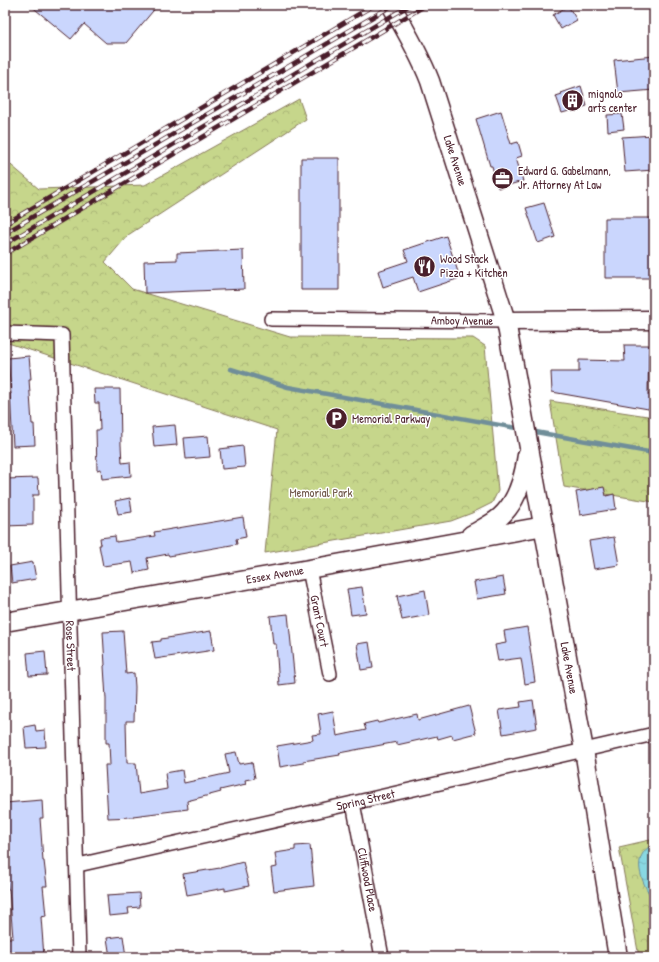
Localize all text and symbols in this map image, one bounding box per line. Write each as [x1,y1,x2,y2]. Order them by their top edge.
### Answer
place label: mignolo arts center [588,85,638,116]
building icon: mignolo arts center [559,88,585,114]
street label: Lake Avenue [440,133,472,188]
place label: Edward G. Gabelmann, Jr. Attorney At Law [518,162,611,193]
office icon: Edward G. Gabelmann, Jr. Attorney At Law [490,165,516,191]
place label: Wood Stack Pizza + Kitchen [440,250,508,281]
restaurant icon: Wood Stack Pizza + Kitchen [412,253,438,279]
street label: Amboy Avenue [431,311,493,329]
parking icon: Memorial Parkway [324,406,350,432]
place label: Memorial Parkway [352,410,430,427]
park label: Memorial Park [290,484,352,501]
street label: Essex Avenue [245,561,305,588]
street label: Grant Court [306,593,334,649]
street label: Rose Street [62,620,80,672]
street label: Lake Avenue [557,641,583,695]
street label: Spring Street [335,784,397,814]
street label: Cliffwood Place [354,846,382,913]

